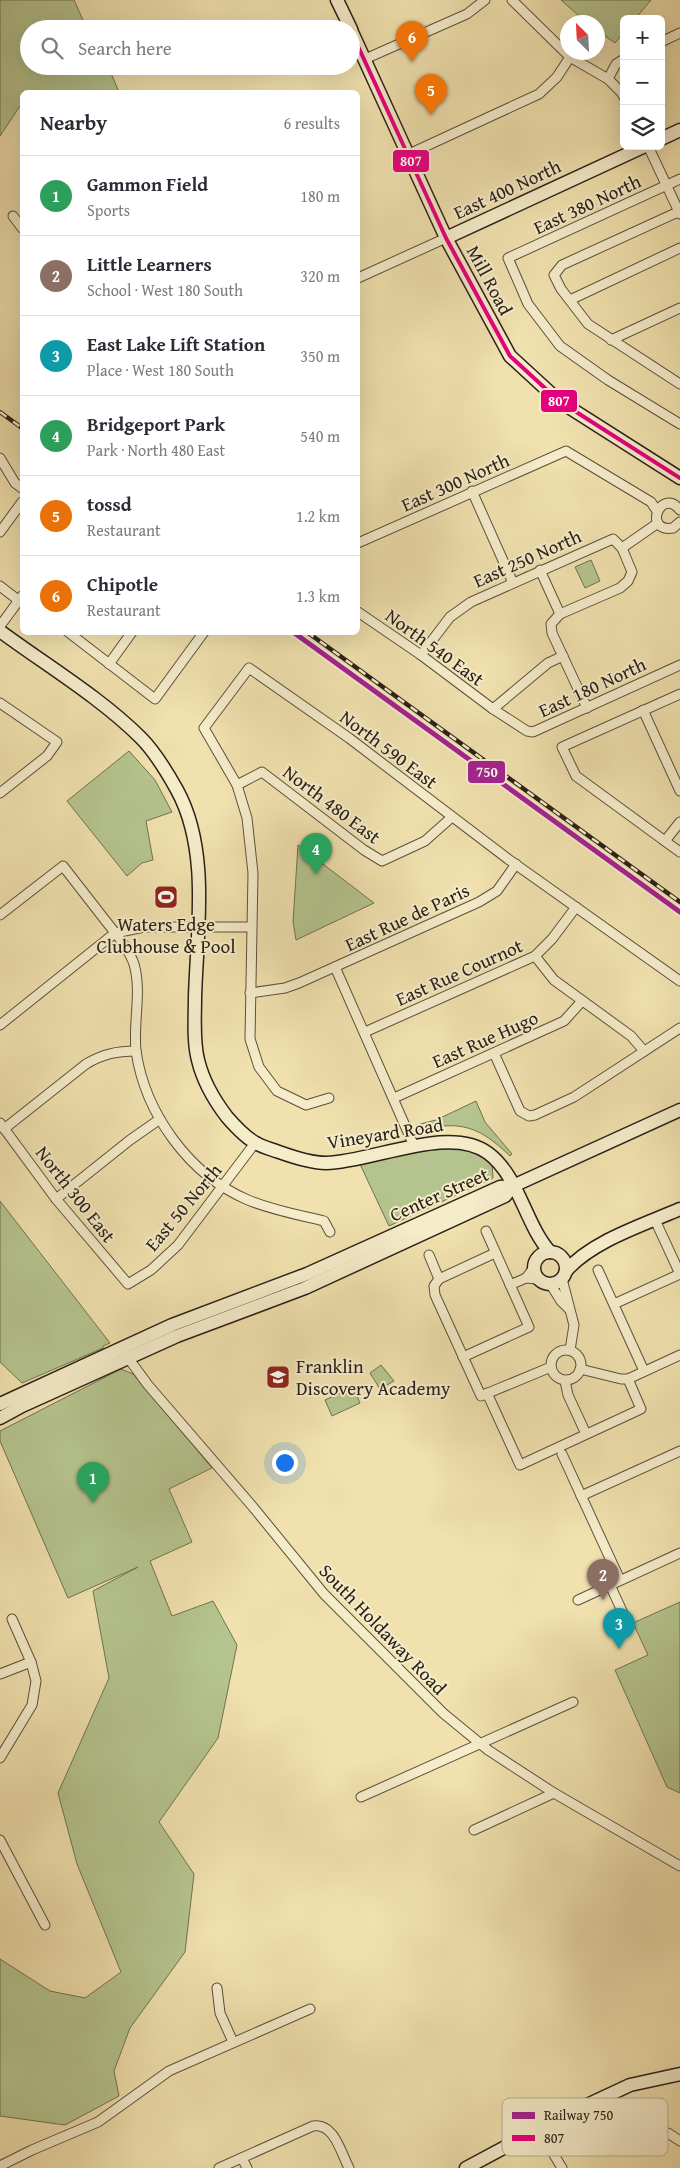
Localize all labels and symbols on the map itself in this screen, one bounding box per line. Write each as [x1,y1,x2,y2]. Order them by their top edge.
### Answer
north arrow [560,15,605,60]
pin: 6 [396,21,428,62]
pin: 5 [415,74,447,115]
line badge: 807 [392,149,430,173]
text: 807 [400,151,422,171]
street label: East 400 North [449,152,566,226]
street label: East 380 North [529,167,646,241]
street label: Mill Road [460,240,520,321]
line badge: 807 [540,389,578,413]
text: 807 [548,391,570,411]
street label: East 300 North [396,445,514,518]
street label: East 250 North [468,521,586,594]
street label: North 540 East [380,602,490,693]
street label: East 180 North [534,650,651,724]
street label: North 590 East [334,703,444,795]
street label: North 480 East [279,760,385,848]
line badge: 750 [467,760,506,784]
text: 750 [476,762,498,782]
pin: 4 [300,833,332,874]
street label: East Rue de Paris [340,876,474,958]
sports icon: Waters Edge Clubhouse & Pool [153,884,179,910]
place label: Waters Edge Clubhouse & Pool [96,910,236,960]
street label: East Rue Cournot [391,931,527,1013]
street label: East Rue Hugo [428,1003,542,1075]
street label: Vineyard Road [325,1110,446,1156]
street label: North 300 East [29,1140,123,1249]
street label: East 50 North [138,1157,228,1257]
street label: Center Street [385,1160,493,1228]
place label: Franklin Discovery Academy [296,1352,451,1402]
school or university icon: Franklin Discovery Academy [265,1364,291,1390]
your location [272,1450,298,1476]
pin: 1 [77,1462,109,1503]
street label: South Holdaway Road [313,1557,454,1702]
pin: 2 [587,1559,619,1600]
pin: 3 [603,1608,635,1649]
legend [502,2098,668,2156]
text: Railway 750 [544,2105,613,2125]
text: 807 [544,2128,564,2148]

